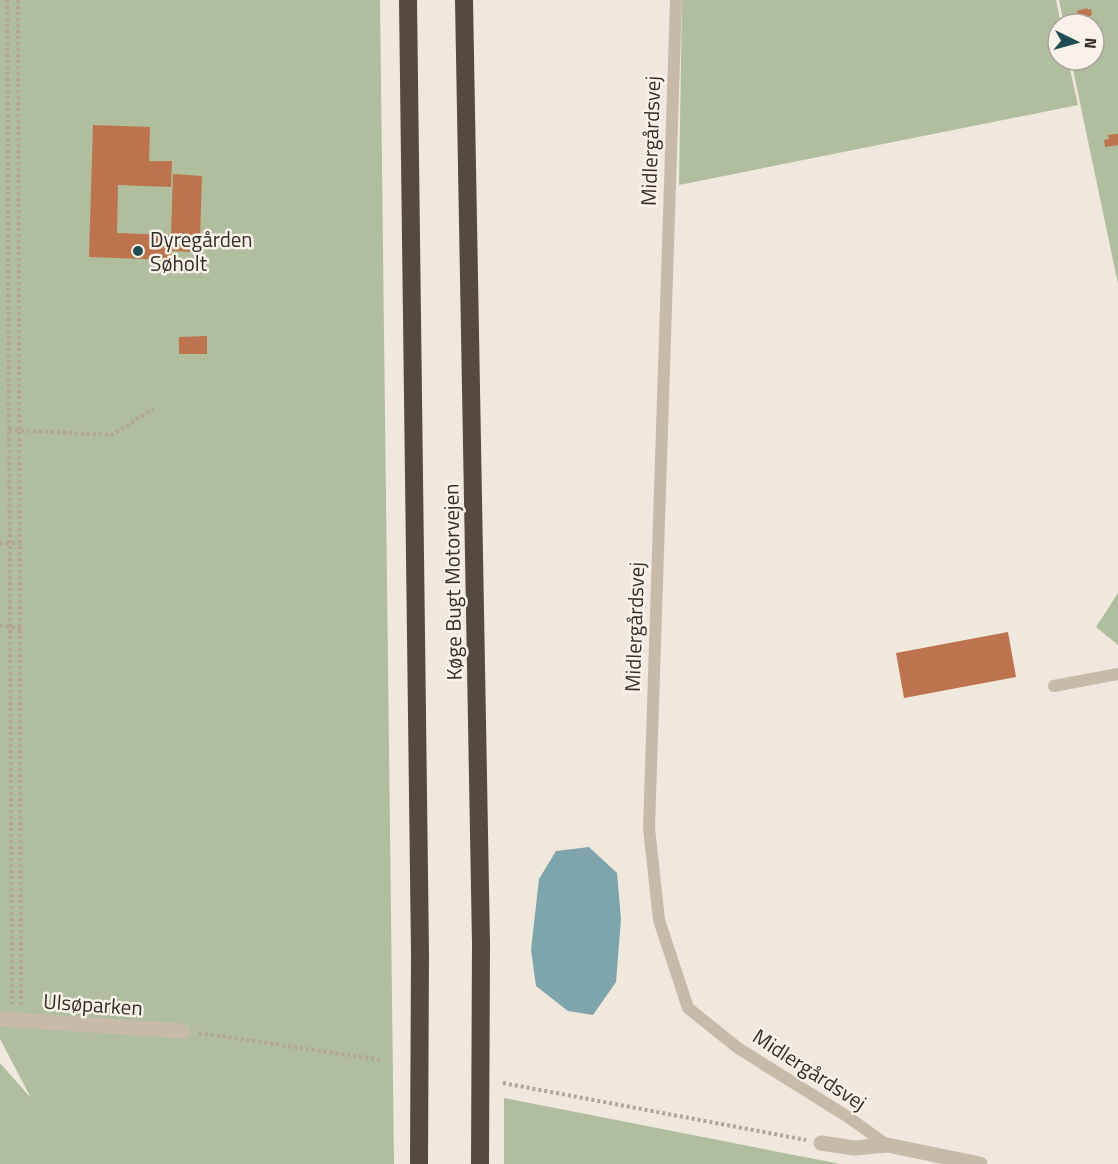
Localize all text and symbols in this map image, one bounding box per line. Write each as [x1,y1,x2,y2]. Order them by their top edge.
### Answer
north arrow [1046,12,1106,72]
text: N [1079,37,1103,50]
street label: Midlergårdsvej [632,75,668,207]
place label: Dyregården Søholt [150,223,253,279]
marker: Dyregården Søholt [131,244,145,258]
street label: Køge Bugt Motorvejen [434,483,470,681]
street label: Midlergårdsvej [616,561,652,693]
street label: Ulsøparken [42,985,144,1023]
street label: Midlergårdsvej [747,1020,873,1118]

